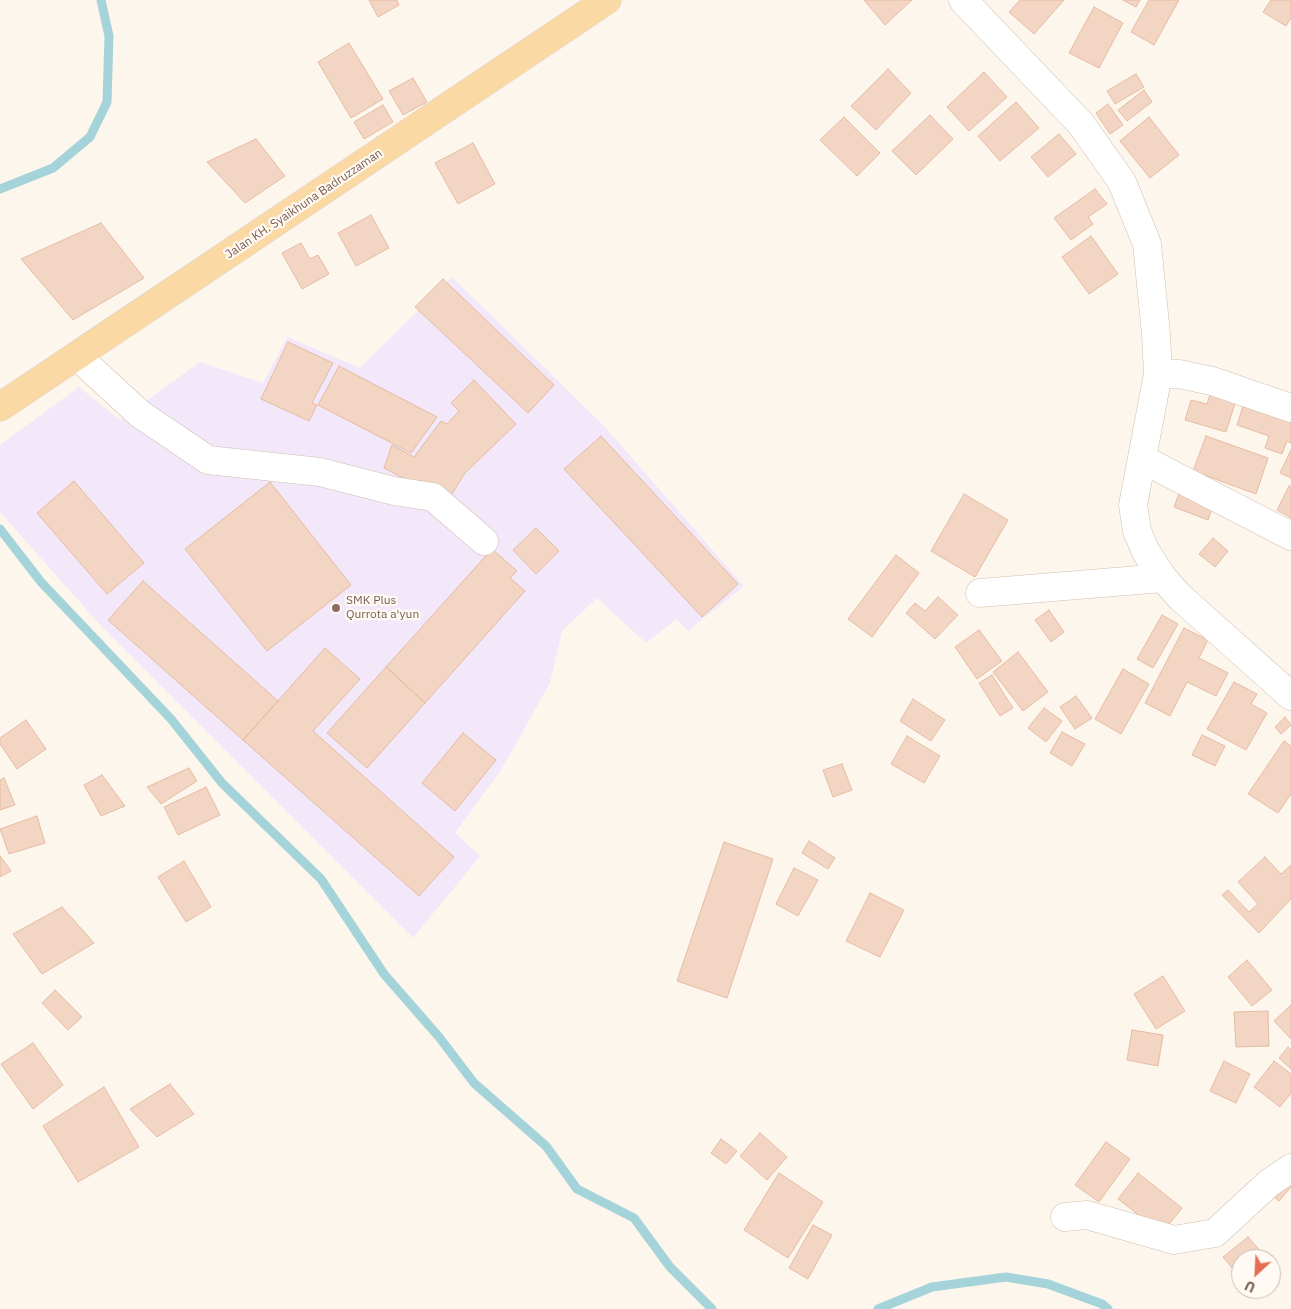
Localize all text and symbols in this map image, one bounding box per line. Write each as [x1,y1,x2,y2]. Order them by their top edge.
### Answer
street label: Jalan KH. Syaikhuna Badruzzaman [223,146,385,262]
place label: SMK Plus Qurrota a'yun [346,594,419,622]
marker: SMK Plus Qurrota a'yun [330,602,342,614]
north arrow [1231,1249,1281,1299]
text: U [1242,1276,1258,1297]

